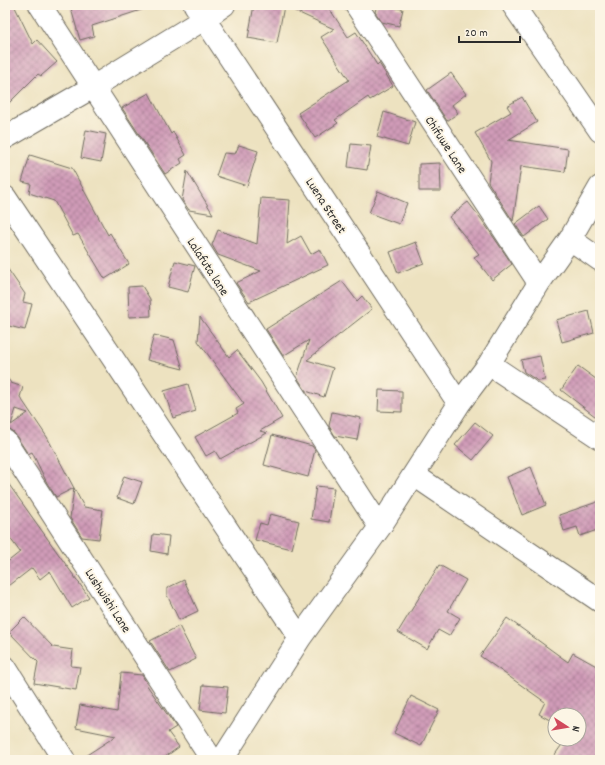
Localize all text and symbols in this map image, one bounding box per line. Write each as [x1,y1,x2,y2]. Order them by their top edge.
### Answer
scale bar [459,18,520,44]
text: 20 m [465,25,488,42]
street label: Chifuwe Lane [419,113,471,178]
street label: Luena Street [300,175,350,238]
street label: Lalafuta lane [181,235,233,300]
street label: Lushwishi Lane [79,566,135,637]
north arrow [547,707,587,747]
text: N [566,724,583,734]

